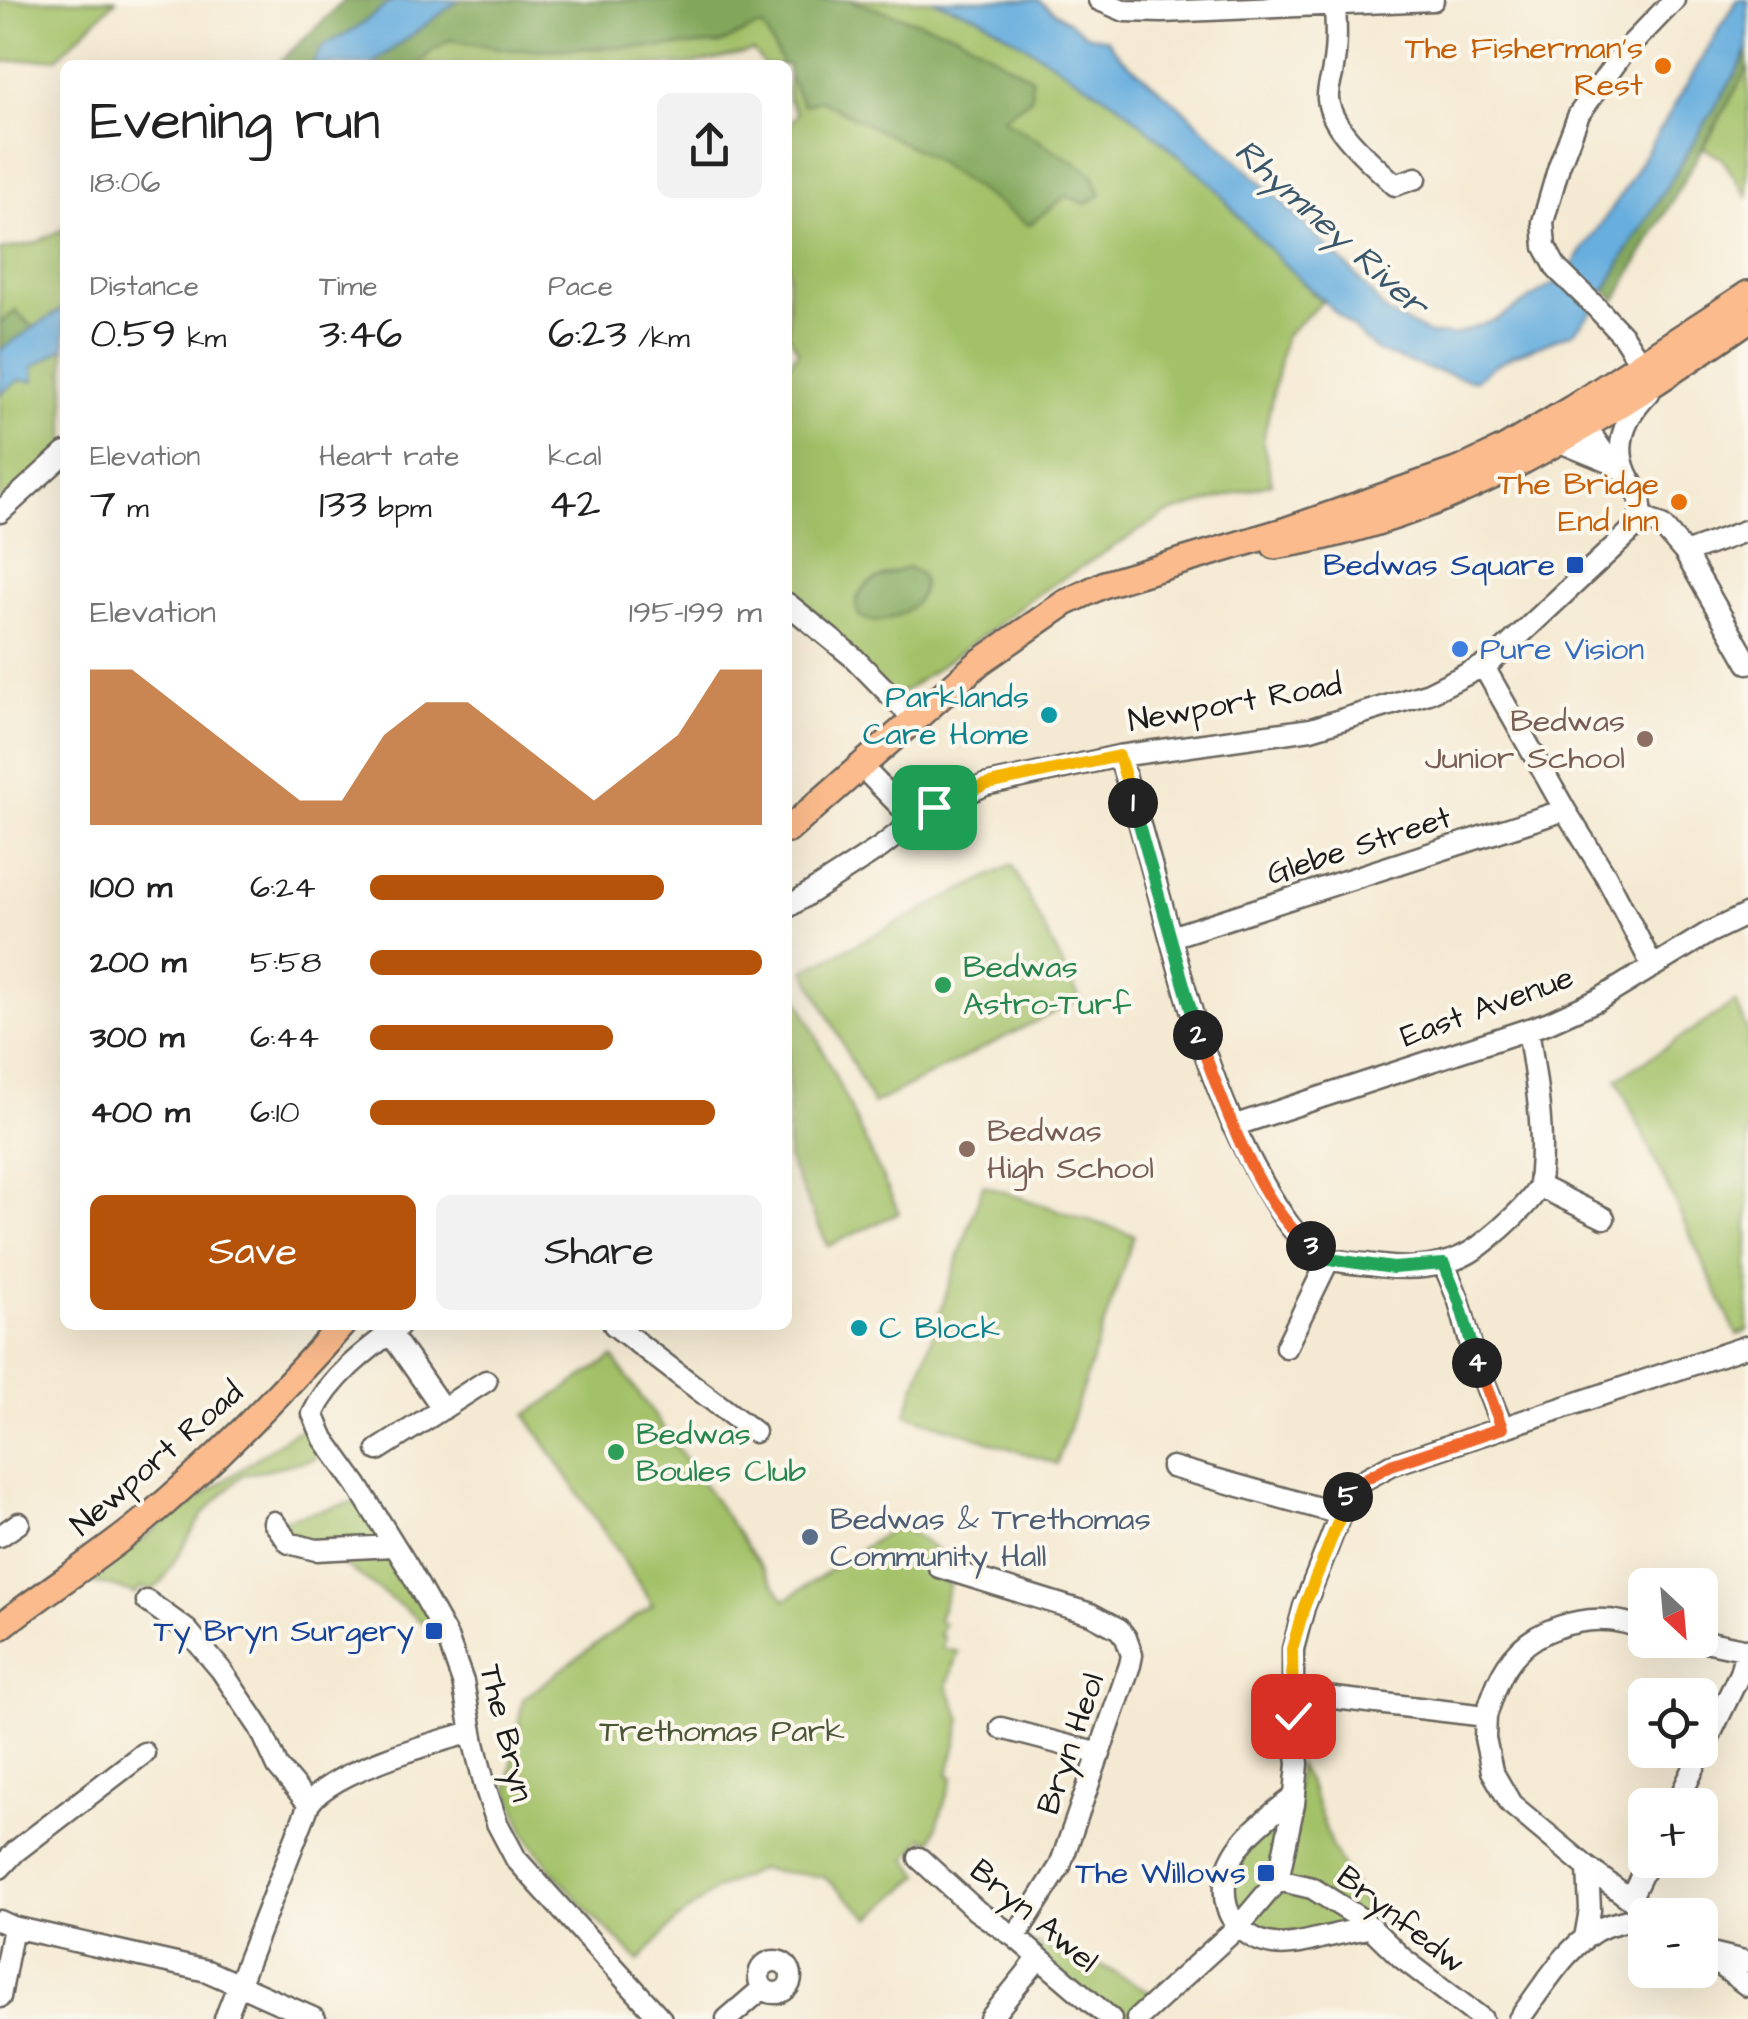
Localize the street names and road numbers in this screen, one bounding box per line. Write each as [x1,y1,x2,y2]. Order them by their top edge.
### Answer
street label: Newport Road [1125,662,1345,744]
street label: Glebe Street [1261,795,1457,897]
street label: East Avenue [1394,955,1580,1059]
street label: Newport Road [61,1371,253,1547]
street label: The Bryn [467,1660,545,1806]
street label: Bryn Heol [1026,1667,1116,1821]
street label: Bryn Awel [960,1849,1108,1983]
street label: Brynfedw [1327,1855,1475,1985]

